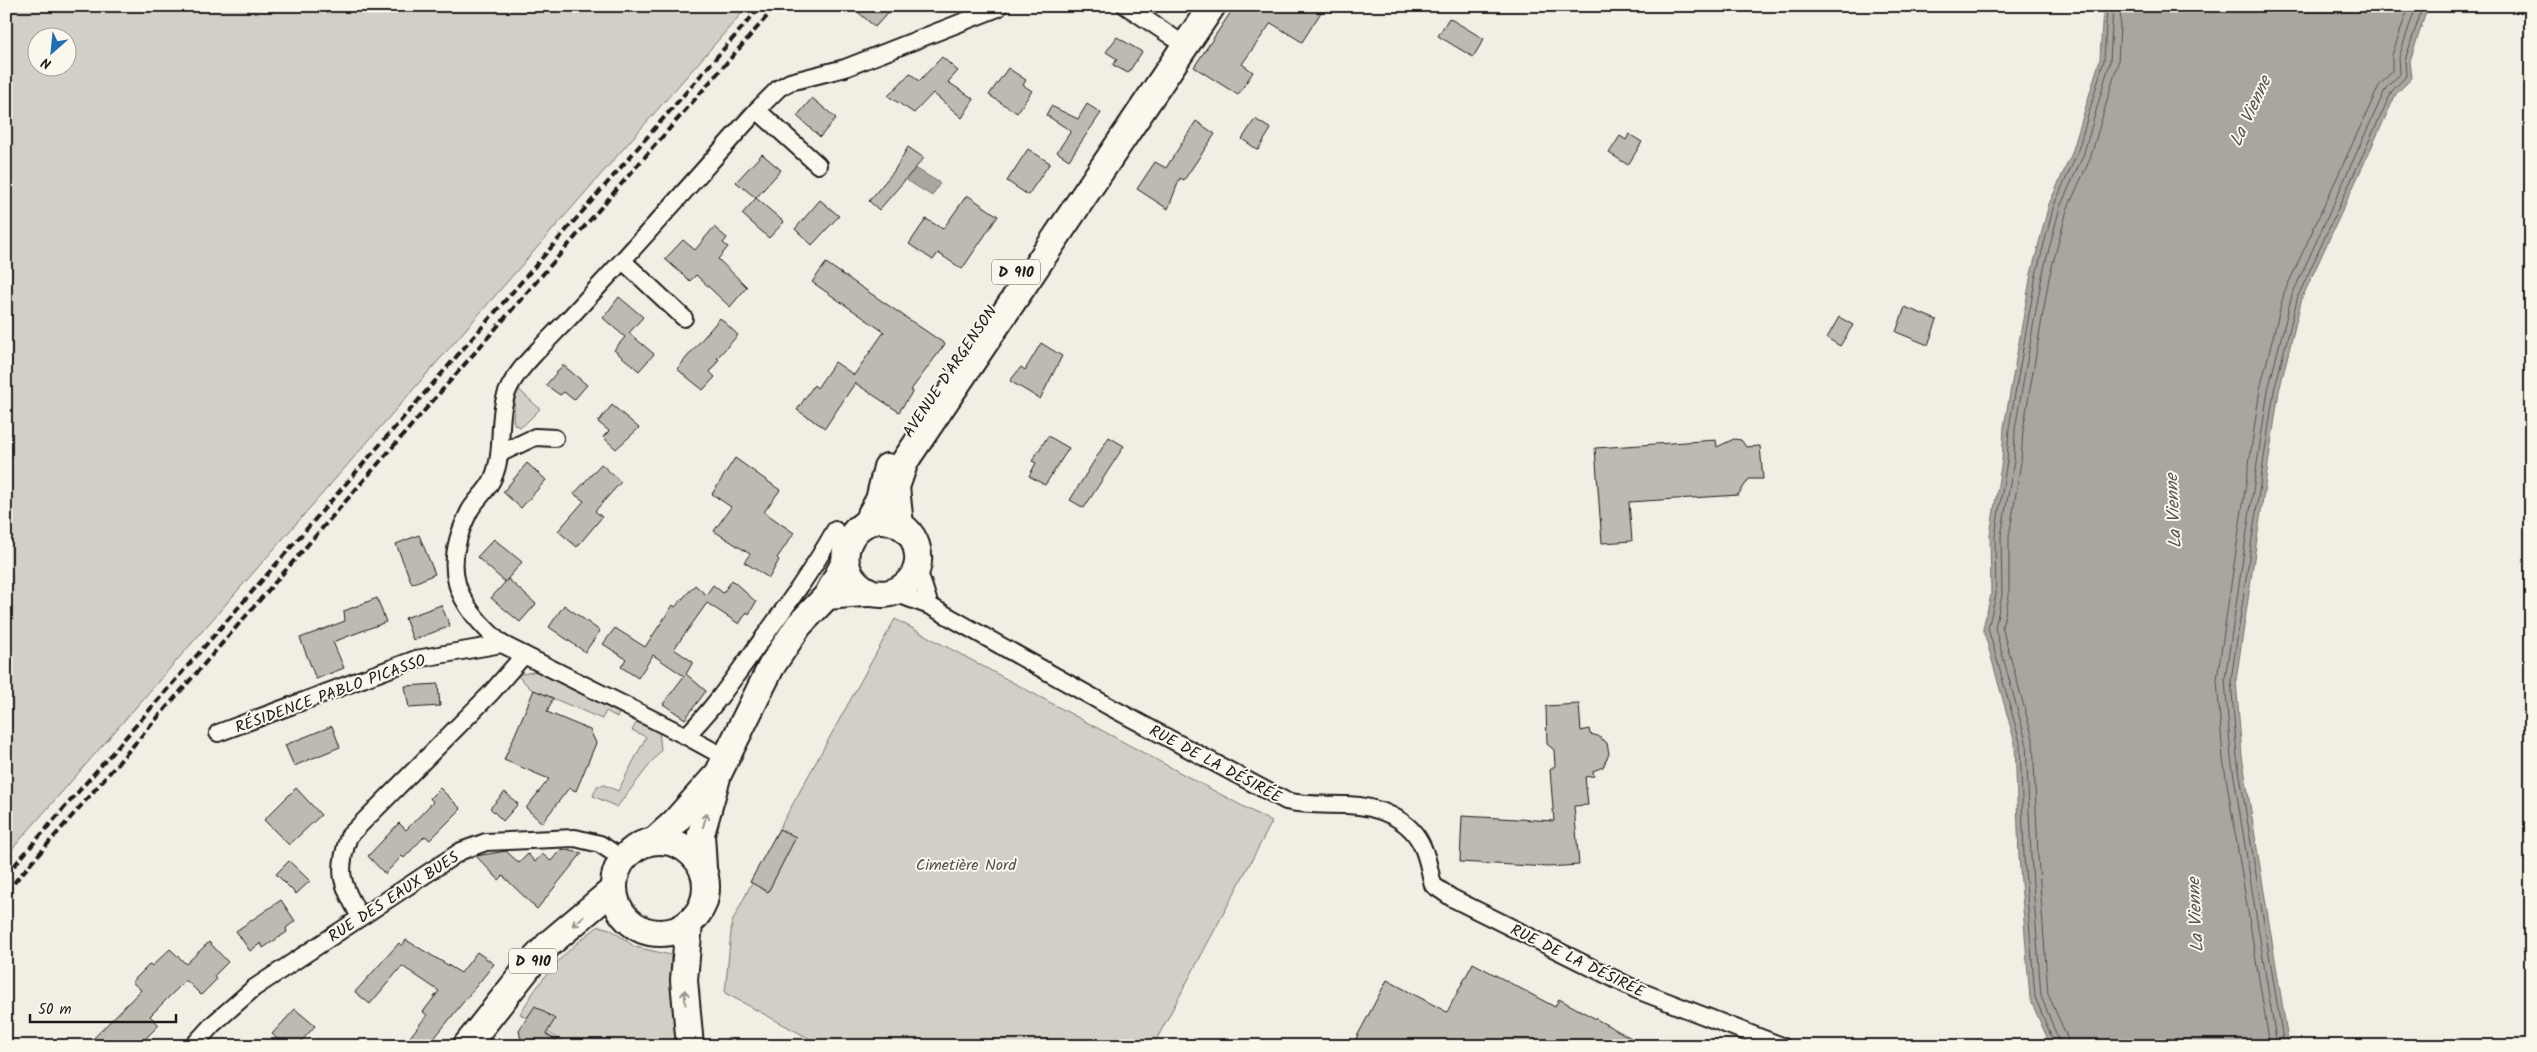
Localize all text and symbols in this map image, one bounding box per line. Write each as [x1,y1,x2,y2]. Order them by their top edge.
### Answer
north arrow [28,28,78,78]
text: N [37,51,55,75]
water label: La Vienne [2222,70,2281,152]
road number: D 910 [992,260,1040,284]
street label: AVENUE D'ARGENSON [897,301,1004,443]
water label: La Vienne [2158,471,2191,549]
street label: RÉSIDENCE PABLO PICASSO [232,648,430,741]
street label: RUE DE LA DÉSIRÉE [1145,719,1287,810]
one-way arrow [700,813,710,829]
street label: RUE DES EAUX BUES [323,845,465,949]
park label: Cimetière Nord [916,853,1017,878]
water label: La Vienne [2180,875,2213,953]
one-way arrow [571,916,584,927]
street label: RUE DE LA DÉSIRÉE [1506,918,1649,1005]
road number: D 910 [509,948,557,974]
one-way arrow [681,990,690,1006]
scale bar [30,992,176,1024]
text: 50 m [38,998,72,1022]

